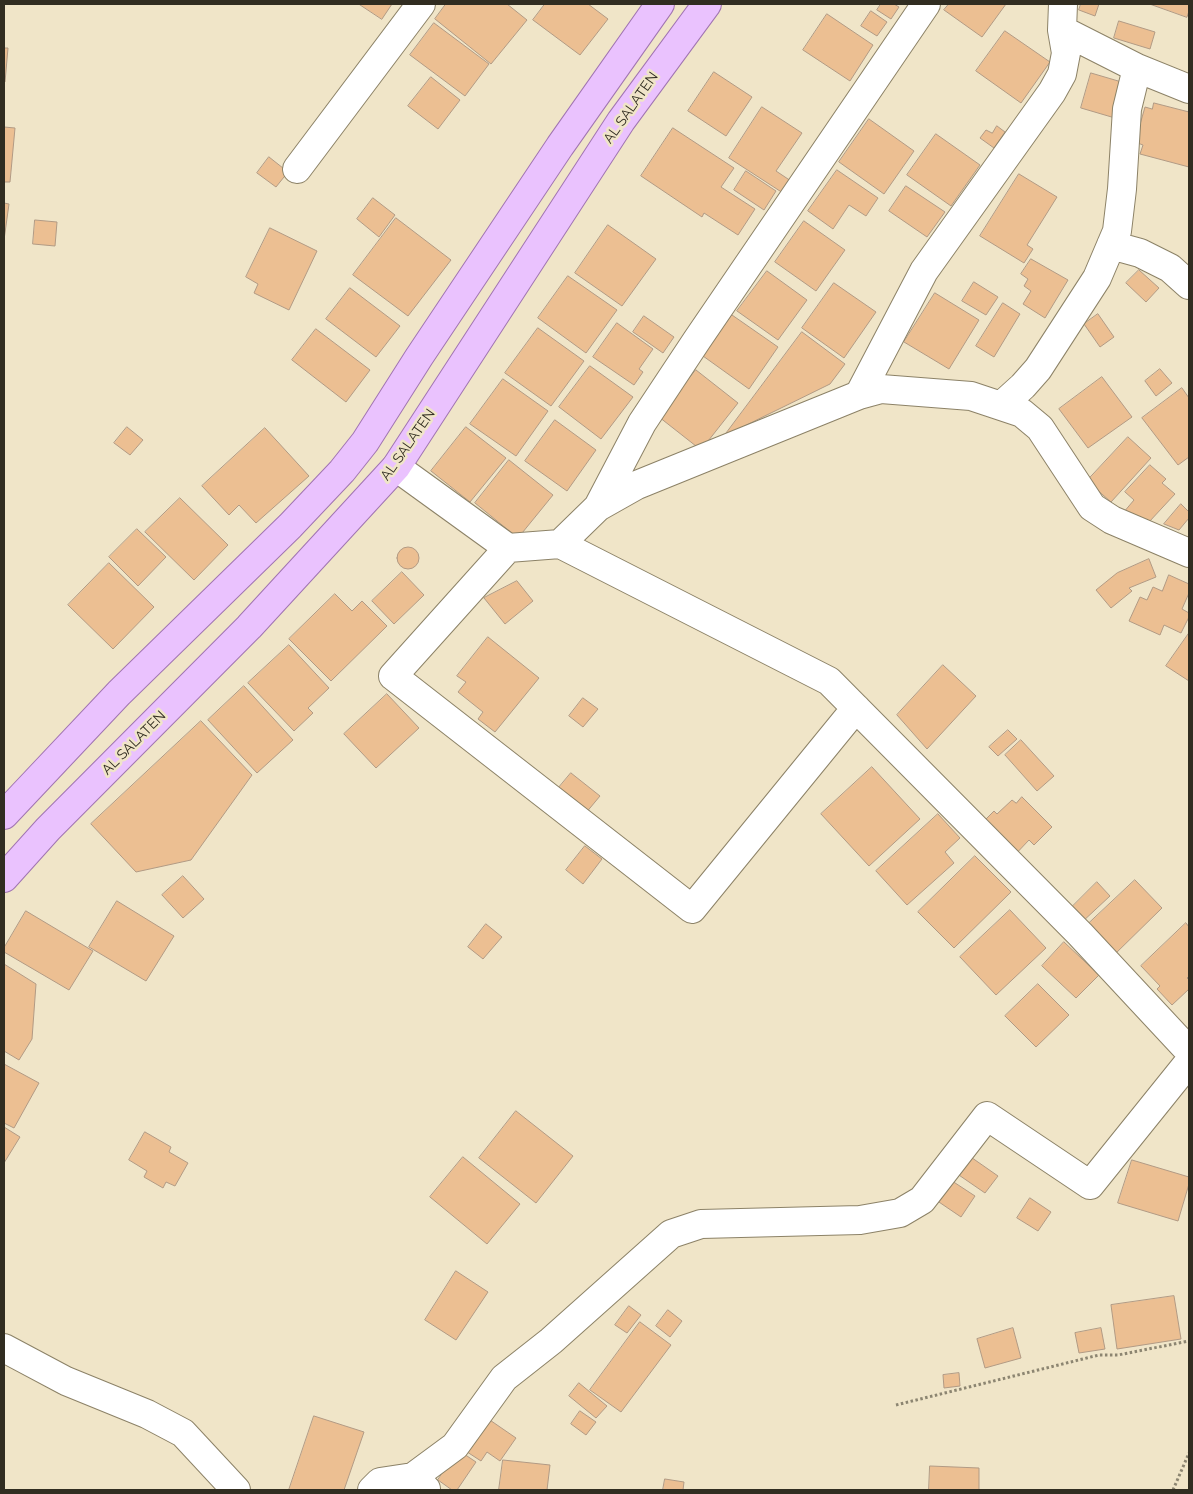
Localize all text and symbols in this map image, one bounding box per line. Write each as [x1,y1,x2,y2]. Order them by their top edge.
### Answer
street label: AL SALATEN [600,69,662,147]
street label: AL SALATEN [377,406,439,484]
street label: AL SALATEN [99,708,169,778]

